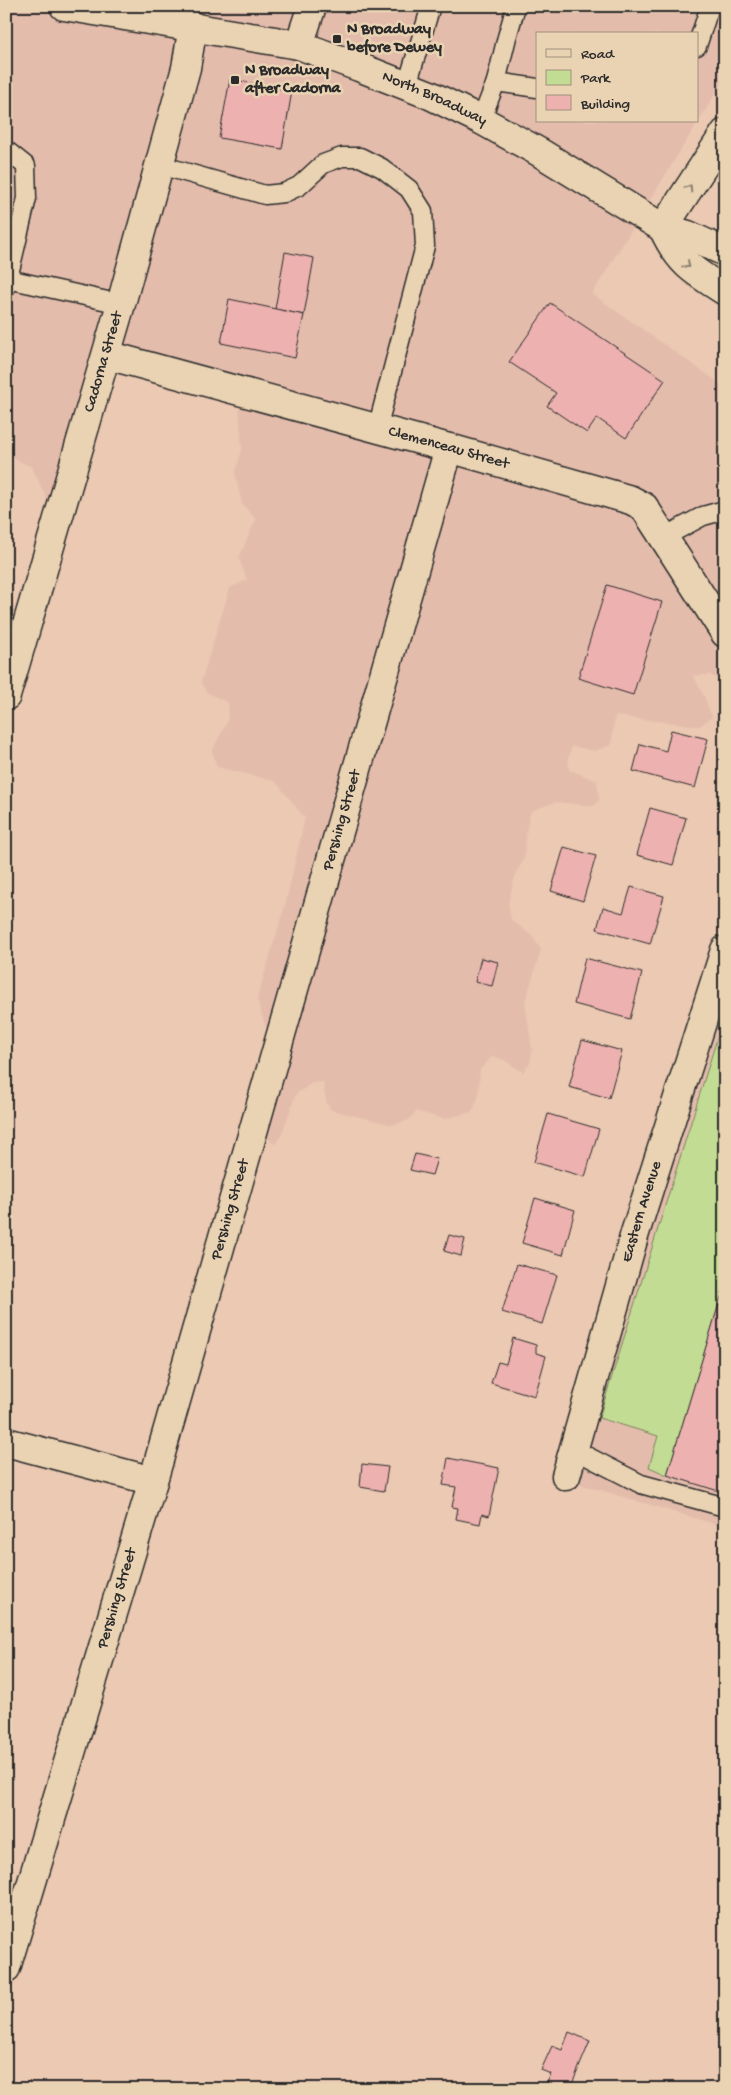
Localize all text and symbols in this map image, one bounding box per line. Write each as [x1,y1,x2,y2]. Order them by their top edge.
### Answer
place label: N Broadway before Dewey [346,21,442,58]
legend [536,32,698,122]
marker: N Broadway before Dewey [331,33,343,45]
text: Road [581,46,615,64]
place label: N Broadway after Cadorna [244,62,342,99]
street label: North Broadway [379,67,490,131]
text: Park [580,70,611,88]
marker: N Broadway after Cadorna [229,74,241,86]
text: Building [580,96,630,114]
one-way arrow [683,184,692,193]
one-way arrow [682,260,691,269]
street label: Cadorna Street [80,308,128,415]
street label: Clemenceau Street [386,422,512,474]
street label: Pershing Street [319,766,366,874]
street label: Pershing Street [207,1156,255,1263]
street label: Eastern Avenue [618,1158,667,1264]
street label: Pershing Street [93,1545,142,1652]

